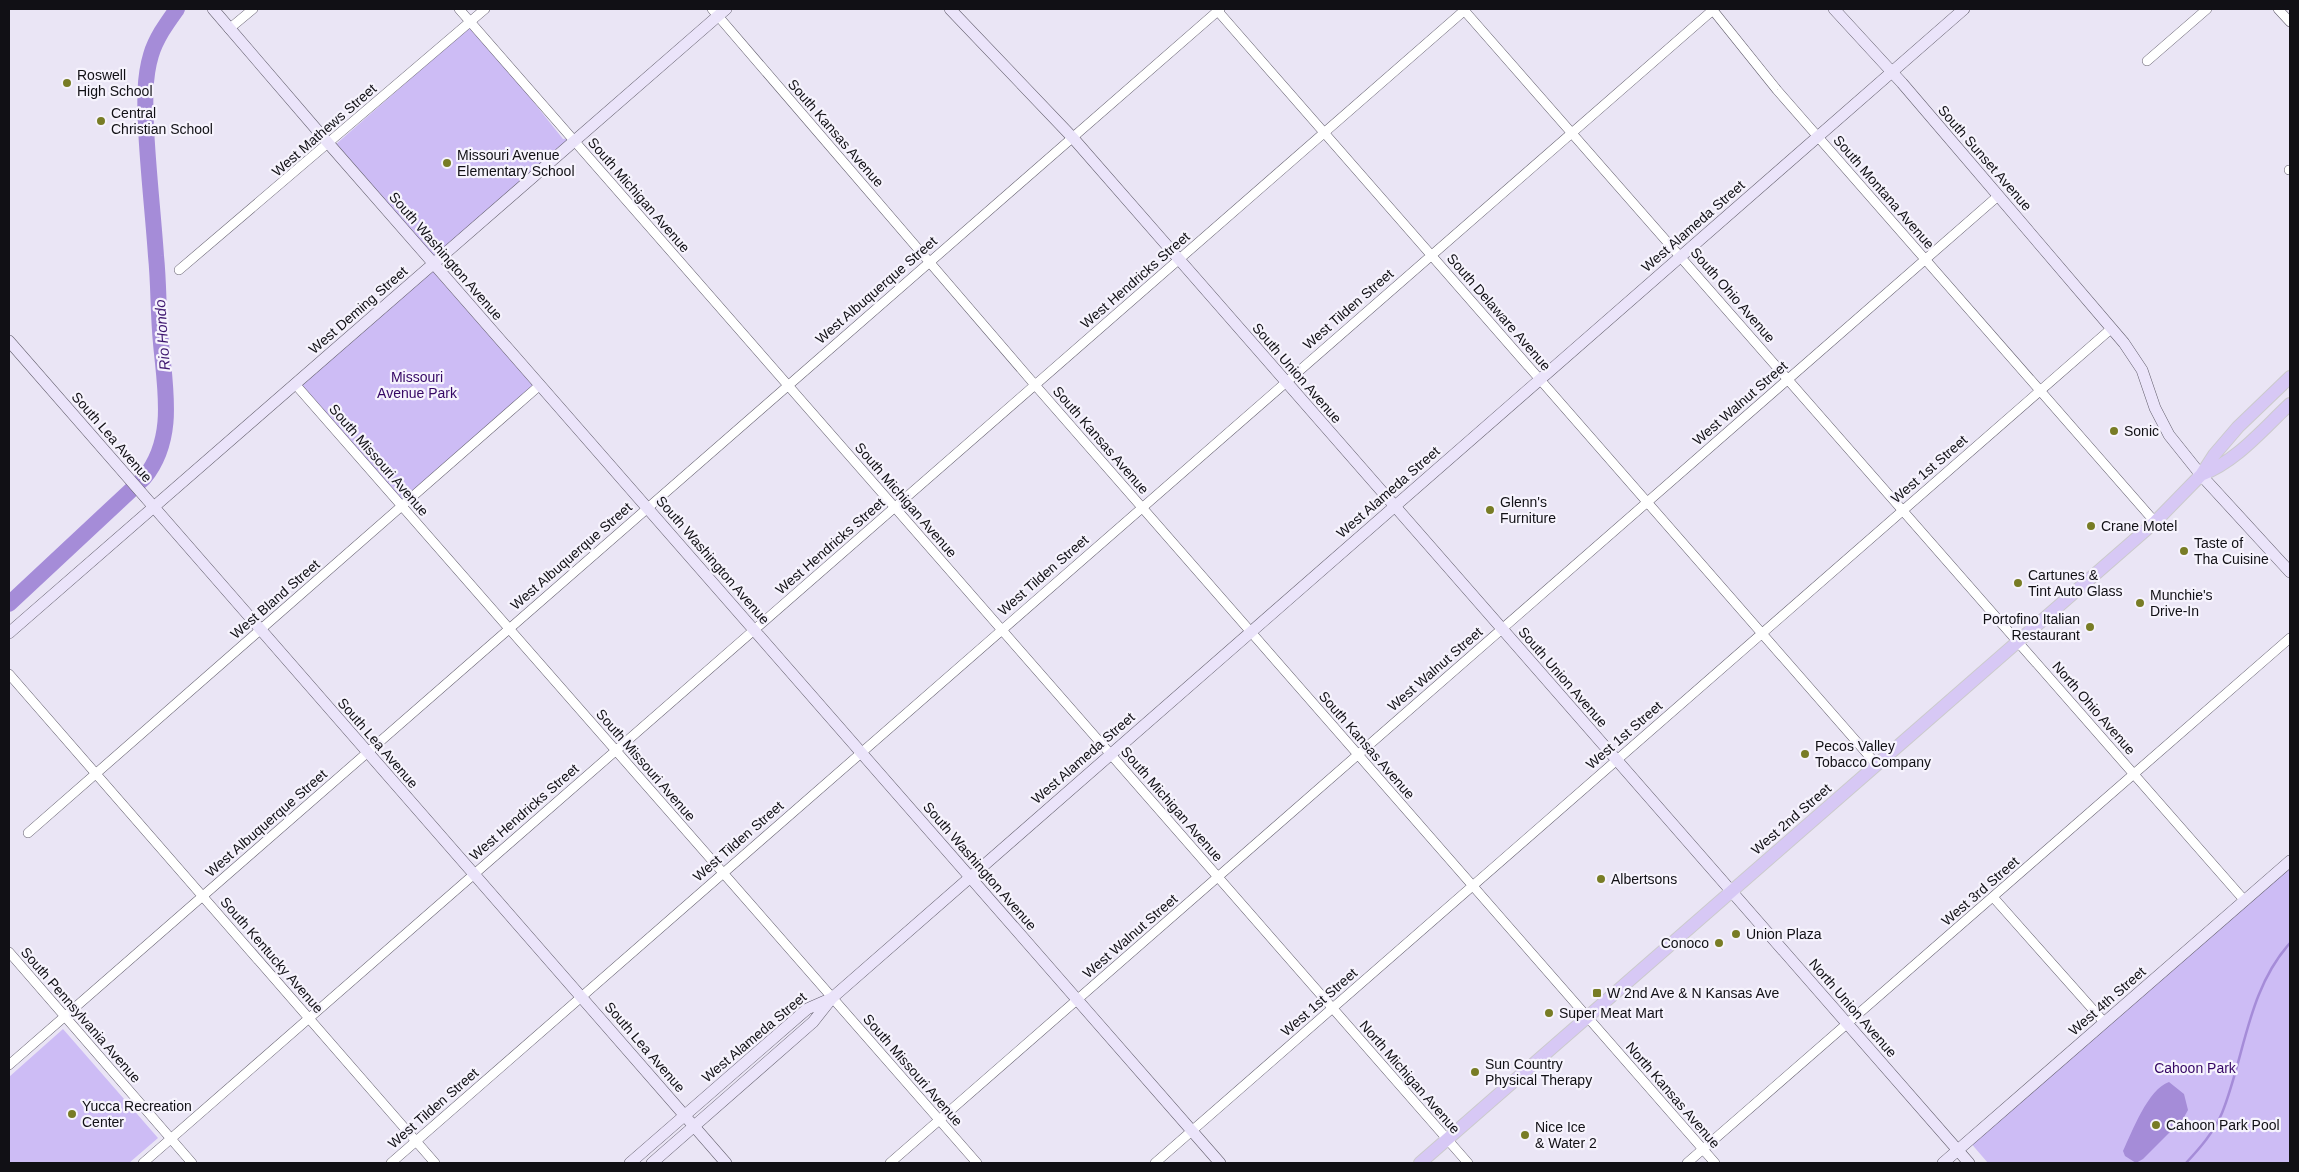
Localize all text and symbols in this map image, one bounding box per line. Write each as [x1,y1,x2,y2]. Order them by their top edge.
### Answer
place label: Roswell High School [77,67,153,99]
street label: South Kansas Avenue [785,76,887,190]
marker: Roswell High School [61,77,73,89]
street label: West Mathews Street [269,80,379,180]
street label: South Sunset Avenue [1935,102,2035,214]
place label: Central Christian School [111,105,213,137]
marker: Central Christian School [95,115,107,127]
street label: South Montana Avenue [1830,132,1938,252]
street label: South Michigan Avenue [585,134,693,256]
place label: Missouri Avenue Elementary School [457,147,575,179]
marker: Missouri Avenue Elementary School [441,157,453,169]
street label: West Alameda Street [1638,177,1748,275]
street label: South Washington Avenue [386,189,506,323]
street label: West Hendricks Street [1077,228,1193,332]
street label: West Albuquerque Street [812,233,940,347]
street label: South Ohio Avenue [1687,244,1779,346]
street label: South Delaware Avenue [1444,250,1554,374]
street label: West Deming Street [306,263,411,357]
street label: West Tilden Street [1300,265,1396,352]
water label: Rio Hondo [151,299,173,371]
street label: South Union Avenue [1249,320,1345,426]
street label: West Walnut Street [1690,358,1791,448]
park label: Missouri Avenue Park [377,369,458,401]
street label: South Kansas Avenue [1050,383,1152,497]
street label: South Lea Avenue [69,389,156,485]
street label: South Missouri Avenue [326,401,432,519]
place label: Sonic [2124,423,2159,439]
marker: Sonic [2108,425,2120,437]
street label: West 1st Street [1888,432,1970,506]
street label: South Michigan Avenue [852,439,960,561]
street label: West Alameda Street [1333,443,1443,541]
street label: South Washington Avenue [653,493,773,627]
street label: West Hendricks Street [772,494,888,598]
place label: Glenn's Furniture [1500,494,1556,526]
street label: West Albuquerque Street [507,499,635,613]
marker: Glenn's Furniture [1484,504,1496,516]
place label: Crane Motel [2101,518,2177,534]
marker: Crane Motel [2085,520,2097,532]
street label: West Tilden Street [995,531,1091,618]
place label: Taste of Tha Cuisine [2194,535,2269,567]
marker: Taste of Tha Cuisine [2178,545,2190,557]
street label: West Bland Street [227,556,323,642]
place label: Cartunes & Tint Auto Glass [2028,567,2122,599]
marker: Cartunes & Tint Auto Glass [2012,577,2024,589]
place label: Munchie's Drive-In [2150,587,2213,619]
marker: Munchie's Drive-In [2134,597,2146,609]
place label: Portofino Italian Restaurant [1983,611,2080,643]
marker: Portofino Italian Restaurant [2084,621,2096,633]
street label: West Walnut Street [1385,624,1486,714]
street label: South Union Avenue [1515,624,1611,730]
street label: North Ohio Avenue [2049,658,2139,758]
street label: South Kansas Avenue [1316,688,1418,802]
street label: South Lea Avenue [335,695,422,791]
street label: West 1st Street [1583,698,1665,772]
street label: South Missouri Avenue [593,706,699,824]
street label: West Alameda Street [1028,709,1138,807]
place label: Pecos Valley Tobacco Company [1815,738,1931,770]
street label: South Michigan Avenue [1118,743,1226,865]
marker: Pecos Valley Tobacco Company [1799,748,1811,760]
street label: West Hendricks Street [466,760,582,864]
street label: West Albuquerque Street [202,766,330,880]
street label: West 2nd Street [1748,780,1834,858]
street label: West Tilden Street [690,797,786,884]
street label: South Washington Avenue [920,799,1040,933]
street label: West 3rd Street [1938,853,2022,929]
place label: Albertsons [1611,871,1677,887]
marker: Albertsons [1595,873,1607,885]
street label: West Walnut Street [1080,891,1181,981]
street label: South Kentucky Avenue [217,894,327,1016]
place label: Union Plaza [1746,926,1822,942]
marker: Union Plaza [1730,928,1742,940]
place label: Conoco [1661,935,1709,951]
marker: Conoco [1713,937,1725,949]
street label: South Pennsylvania Avenue [18,944,144,1086]
street label: North Union Avenue [1806,956,1900,1061]
street label: West 4th Street [2065,963,2149,1039]
street label: West 1st Street [1278,965,1360,1039]
place label: W 2nd Ave & N Kansas Ave [1607,985,1779,1001]
marker: W 2nd Ave & N Kansas Ave [1591,987,1603,999]
street label: West Alameda Street [699,989,809,1085]
street label: South Lea Avenue [602,999,689,1095]
place label: Super Meat Mart [1559,1005,1663,1021]
marker: Super Meat Mart [1543,1007,1555,1019]
street label: South Missouri Avenue [860,1011,966,1129]
street label: North Michigan Avenue [1357,1017,1464,1137]
street label: North Kansas Avenue [1623,1039,1724,1151]
place label: Sun Country Physical Therapy [1485,1056,1592,1088]
park label: Cahoon Park [2154,1060,2237,1076]
street label: West Tilden Street [385,1064,481,1151]
marker: Sun Country Physical Therapy [1469,1066,1481,1078]
place label: Yucca Recreation Center [82,1098,192,1130]
marker: Yucca Recreation Center [66,1108,78,1120]
place label: Cahoon Park Pool [2166,1117,2280,1133]
place label: Nice Ice & Water 2 [1535,1119,1597,1151]
marker: Cahoon Park Pool [2150,1119,2162,1131]
marker: Nice Ice & Water 2 [1519,1129,1531,1141]

